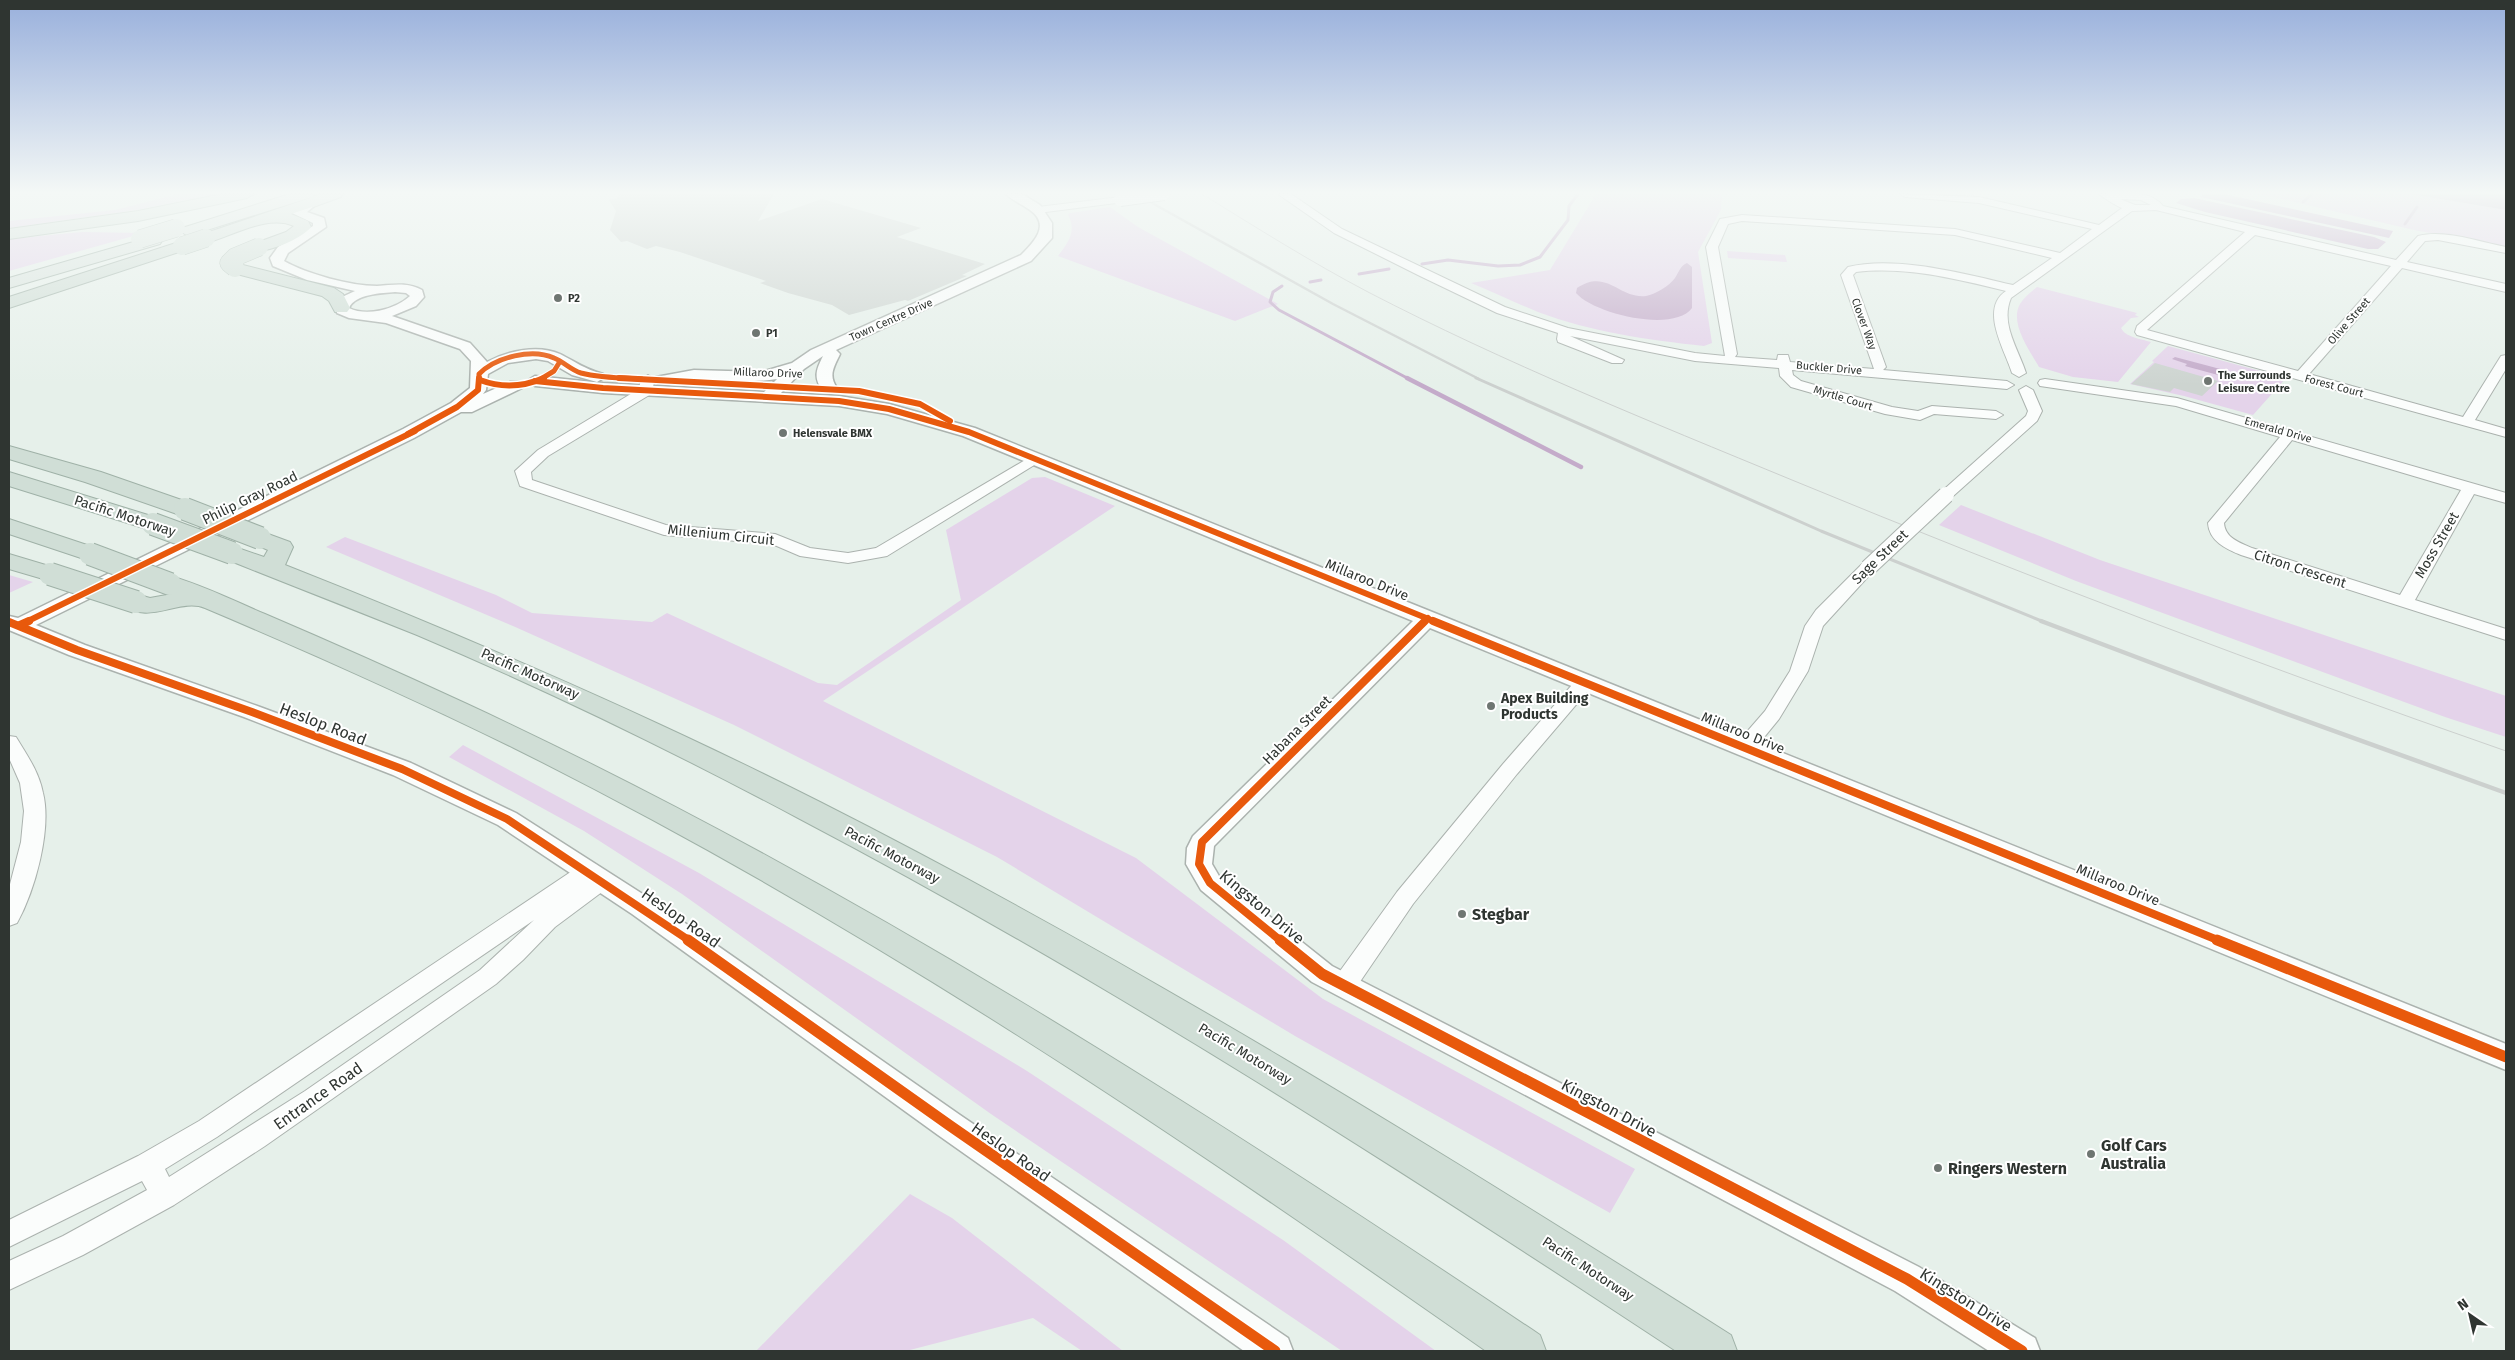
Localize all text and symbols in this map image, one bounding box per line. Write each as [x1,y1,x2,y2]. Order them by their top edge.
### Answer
marker: P2 [552,292,564,304]
place label: P2 [568,292,580,305]
street label: Olive Street [2325,295,2373,347]
street label: Town Centre Drive [847,296,935,344]
street label: Clover Way [1849,296,1880,352]
marker: P1 [750,327,762,339]
place label: P1 [766,327,778,340]
street label: Buckler Drive [1796,359,1862,377]
street label: Millaroo Drive [733,365,803,381]
place label: The Surrounds Leisure Centre [2218,369,2292,395]
street label: Forest Court [2303,372,2365,400]
marker: The Surrounds Leisure Centre [2202,375,2214,387]
street label: Myrtle Court [1812,383,1874,413]
street label: Emerald Drive [2243,414,2313,446]
marker: Helensvale BMX [777,427,789,439]
place label: Helensvale BMX [793,427,873,440]
street label: Philip Gray Road [199,468,301,528]
street label: Pacific Motorway [72,492,178,540]
street label: Moss Street [2411,508,2463,581]
street label: Millenium Circuit [667,521,776,549]
street label: Sage Street [1848,525,1912,588]
street label: Citron Crescent [2252,546,2349,592]
street label: Millaroo Drive [1323,556,1411,604]
street label: Pacific Motorway [478,645,582,703]
place label: Apex Building Products [1500,690,1589,723]
street label: Habana Street [1259,691,1336,768]
street label: Heslop Road [277,699,369,749]
marker: Apex Building Products [1485,700,1497,712]
street label: Millaroo Drive [1699,709,1787,757]
street label: Pacific Motorway [841,823,943,887]
street label: Millaroo Drive [2074,861,2162,909]
street label: Kingston Drive [1216,866,1308,948]
street label: Heslop Road [638,884,724,952]
place label: Stegbar [1472,905,1530,924]
marker: Stegbar [1456,908,1468,920]
street label: Pacific Motorway [1195,1019,1295,1089]
street label: Entrance Road [270,1058,366,1134]
street label: Kingston Drive [1558,1075,1660,1141]
street label: Heslop Road [968,1118,1054,1186]
place label: Golf Cars Australia [2100,1136,2167,1173]
marker: Golf Cars Australia [2085,1148,2097,1160]
place label: Ringers Western [1948,1159,2067,1178]
marker: Ringers Western [1932,1162,1944,1174]
street label: Pacific Motorway [1539,1233,1637,1305]
street label: Kingston Drive [1916,1264,2016,1336]
north arrow [2445,1290,2495,1340]
text: N [2454,1295,2472,1314]

